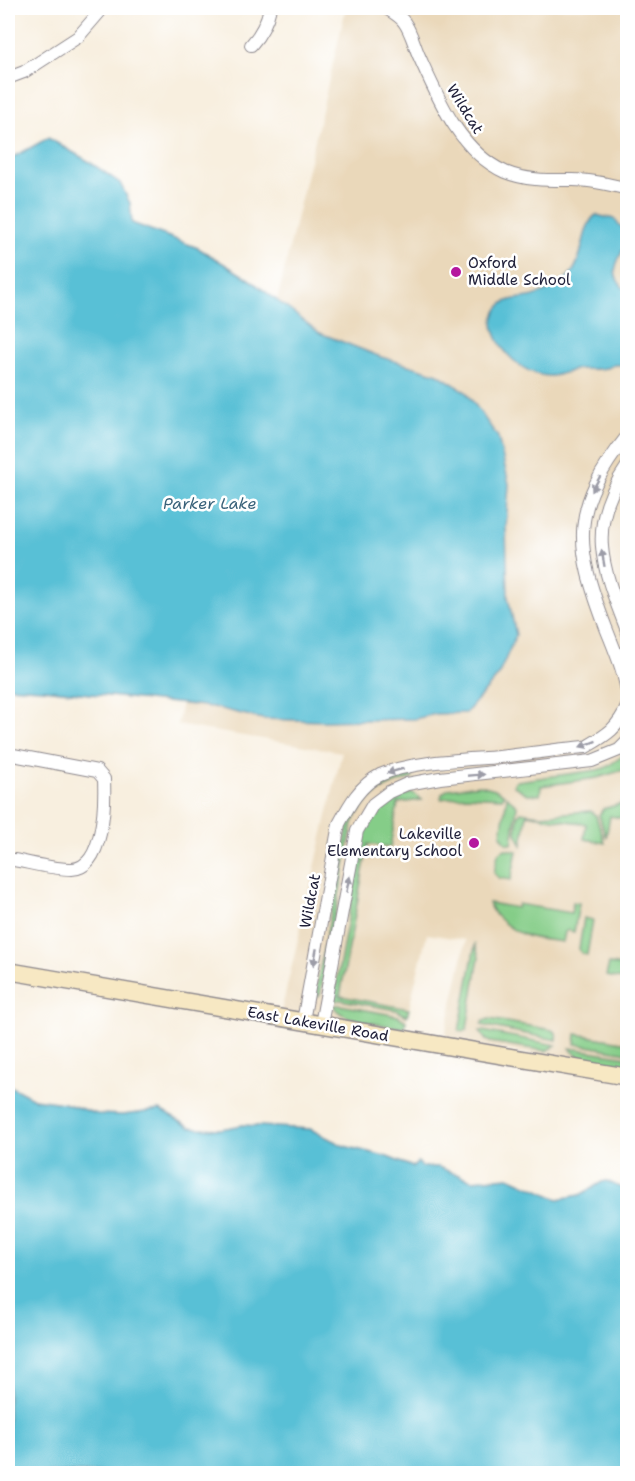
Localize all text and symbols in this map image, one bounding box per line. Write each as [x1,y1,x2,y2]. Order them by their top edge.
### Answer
street label: Wildcat [442,80,488,138]
place label: Oxford Middle School [468,253,571,290]
marker: Oxford Middle School [449,265,463,279]
one-way arrow [591,476,601,493]
water label: Parker Lake [163,493,257,514]
one-way arrow [598,548,607,567]
one-way arrow [578,739,596,749]
one-way arrow [386,767,404,776]
one-way arrow [467,770,486,780]
place label: Lakeville Elementary School [327,824,462,861]
marker: Lakeville Elementary School [467,836,481,850]
street label: Wildcat [295,872,325,930]
one-way arrow [343,874,352,893]
one-way arrow [310,948,319,967]
street label: East Lakeville Road [246,1002,391,1046]

